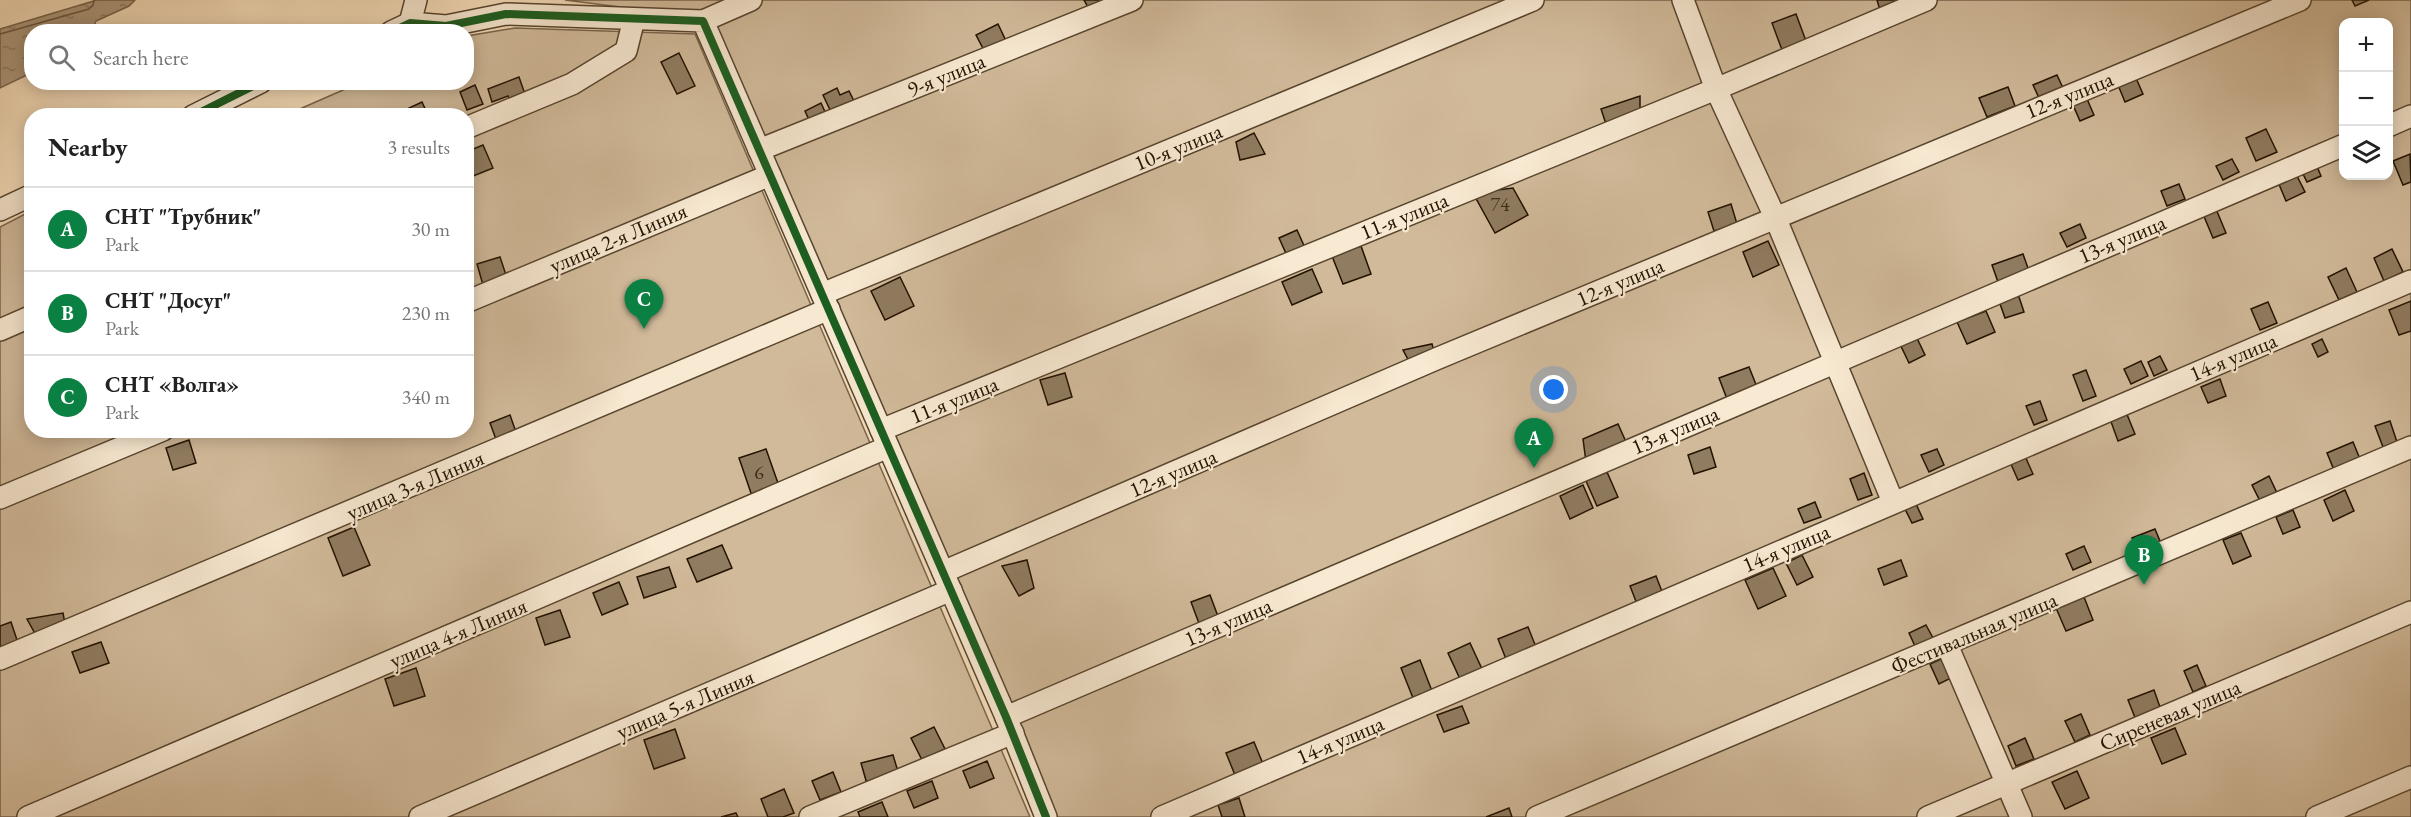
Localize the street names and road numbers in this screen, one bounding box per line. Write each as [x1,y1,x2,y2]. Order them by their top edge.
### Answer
street label: 9-я улица [902,46,990,104]
street label: 12-я улица [2021,64,2118,126]
street label: 10-я улица [1130,116,1227,178]
street label: 11-я улица [1356,185,1453,247]
street label: улица 2-я Линия [545,196,691,280]
street label: 13-я улица [2074,207,2171,270]
street label: 12-я улица [1572,250,1669,313]
street label: 14-я улица [2185,325,2282,388]
street label: 11-я улица [906,369,1003,431]
street label: 13-я улица [1627,398,1724,461]
street label: 12-я улица [1125,441,1222,504]
street label: улица 3-я Линия [342,443,488,527]
street label: 14-я улица [1738,516,1835,579]
street label: Фестивальная улица [1886,585,2062,681]
street label: 13-я улица [1180,590,1277,653]
street label: улица 4-я Линия [385,591,531,675]
street label: улица 5-я Линия [612,662,758,746]
street label: Сиреневая улица [2095,672,2245,758]
street label: 14-я улица [1292,708,1389,771]

